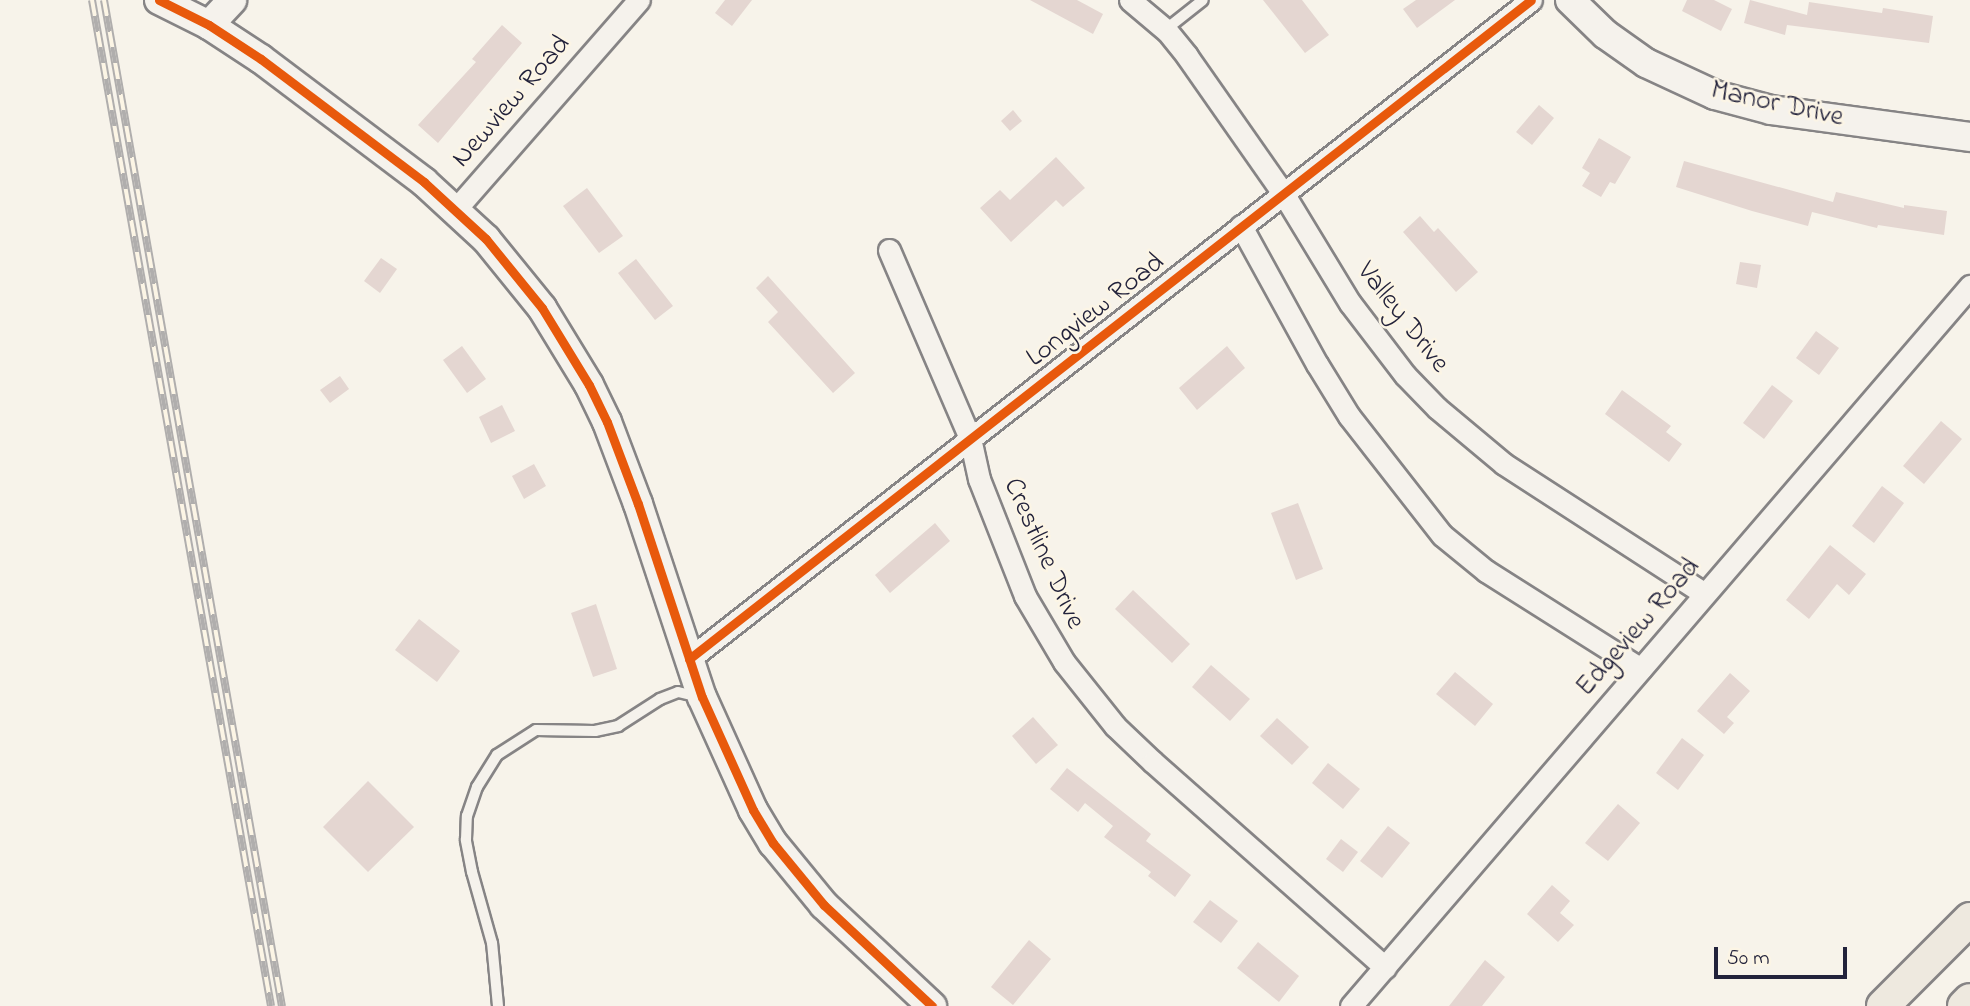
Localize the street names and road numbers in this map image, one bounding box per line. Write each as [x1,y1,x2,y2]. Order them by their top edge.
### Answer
street label: Newview Road [445,29,579,175]
street label: Manor Drive [1708,75,1846,135]
street label: Longview Road [1020,247,1172,375]
street label: Valley Drive [1348,256,1456,380]
street label: Crestline Drive [995,473,1091,635]
street label: Edgeview Road [1570,552,1708,704]

